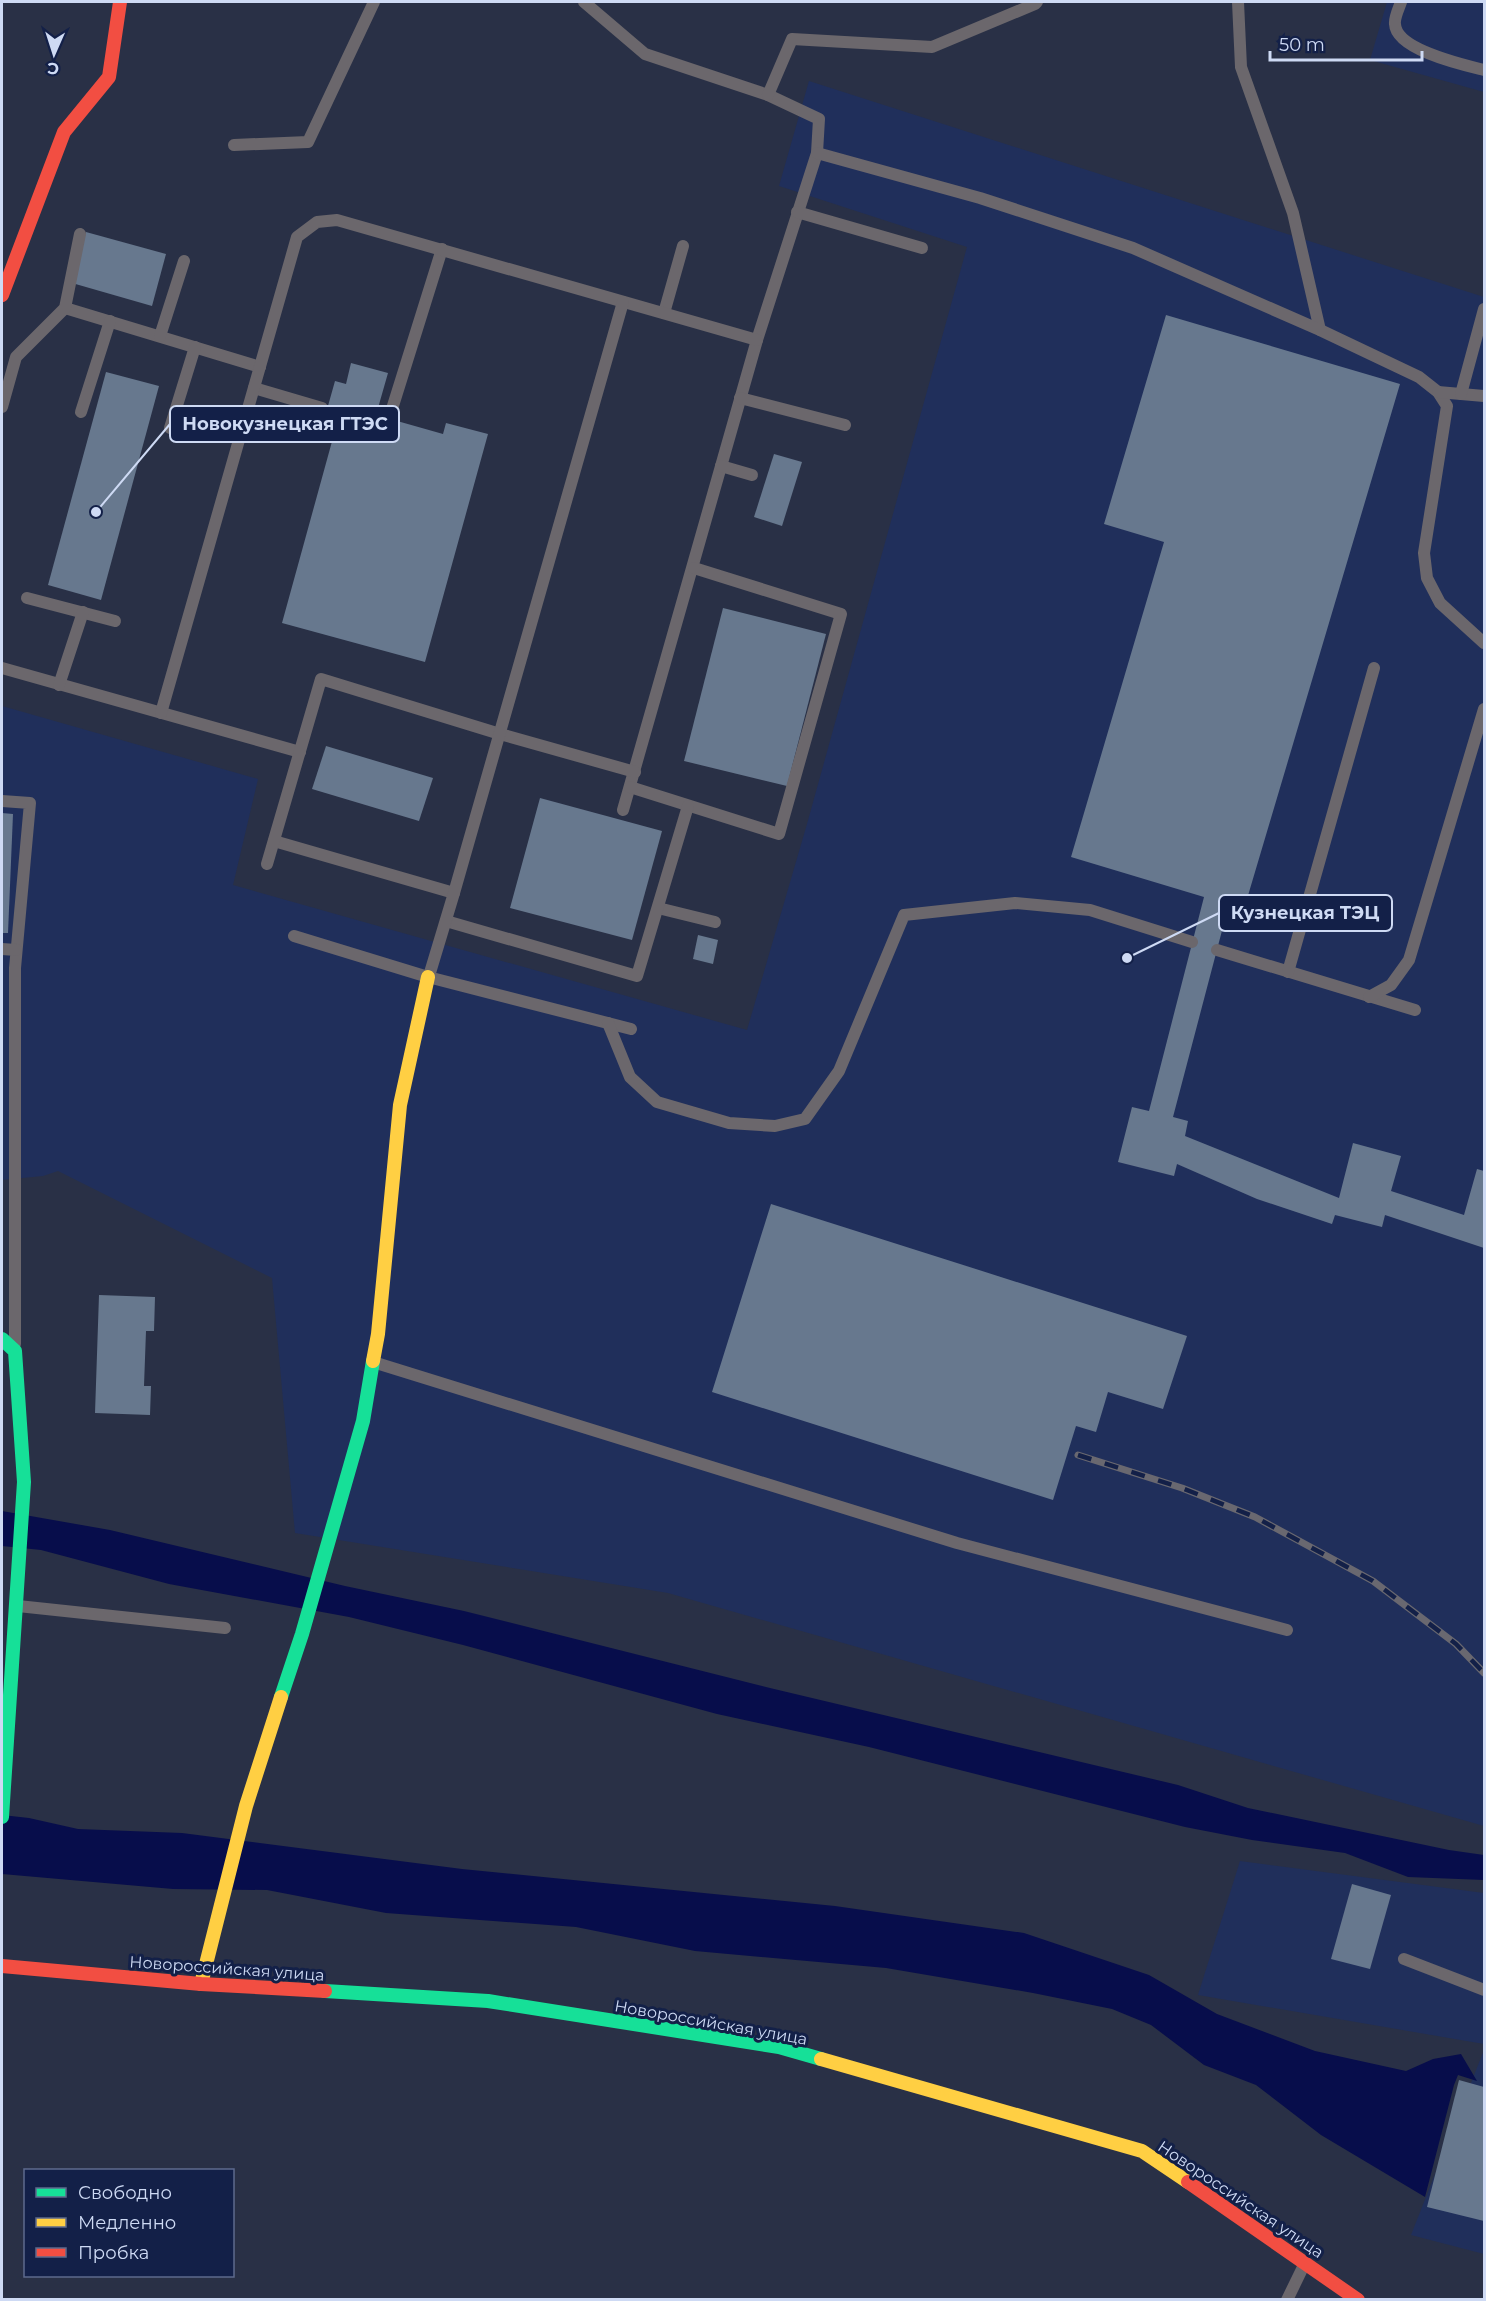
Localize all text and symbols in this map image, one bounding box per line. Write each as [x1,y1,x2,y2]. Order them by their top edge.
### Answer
north arrow [24,24,84,84]
scale bar [1270,24,1422,62]
text: 50 m [1279,34,1325,56]
text: С [47,59,60,78]
callout: Новокузнецкая ГТЭС [170,406,399,442]
text: Новокузнецкая ГТЭС [182,413,388,435]
callout: Кузнецкая ТЭЦ [1219,895,1392,931]
text: Кузнецкая ТЭЦ [1231,902,1379,924]
street label: Новороссийская улица [129,1952,325,1985]
street label: Новороссийская улица [613,1996,809,2049]
street label: Новороссийская улица [1154,2137,1327,2262]
legend [24,2169,234,2277]
text: Свободно [78,2182,172,2204]
text: Медленно [78,2212,176,2234]
text: Пробка [78,2242,149,2264]

